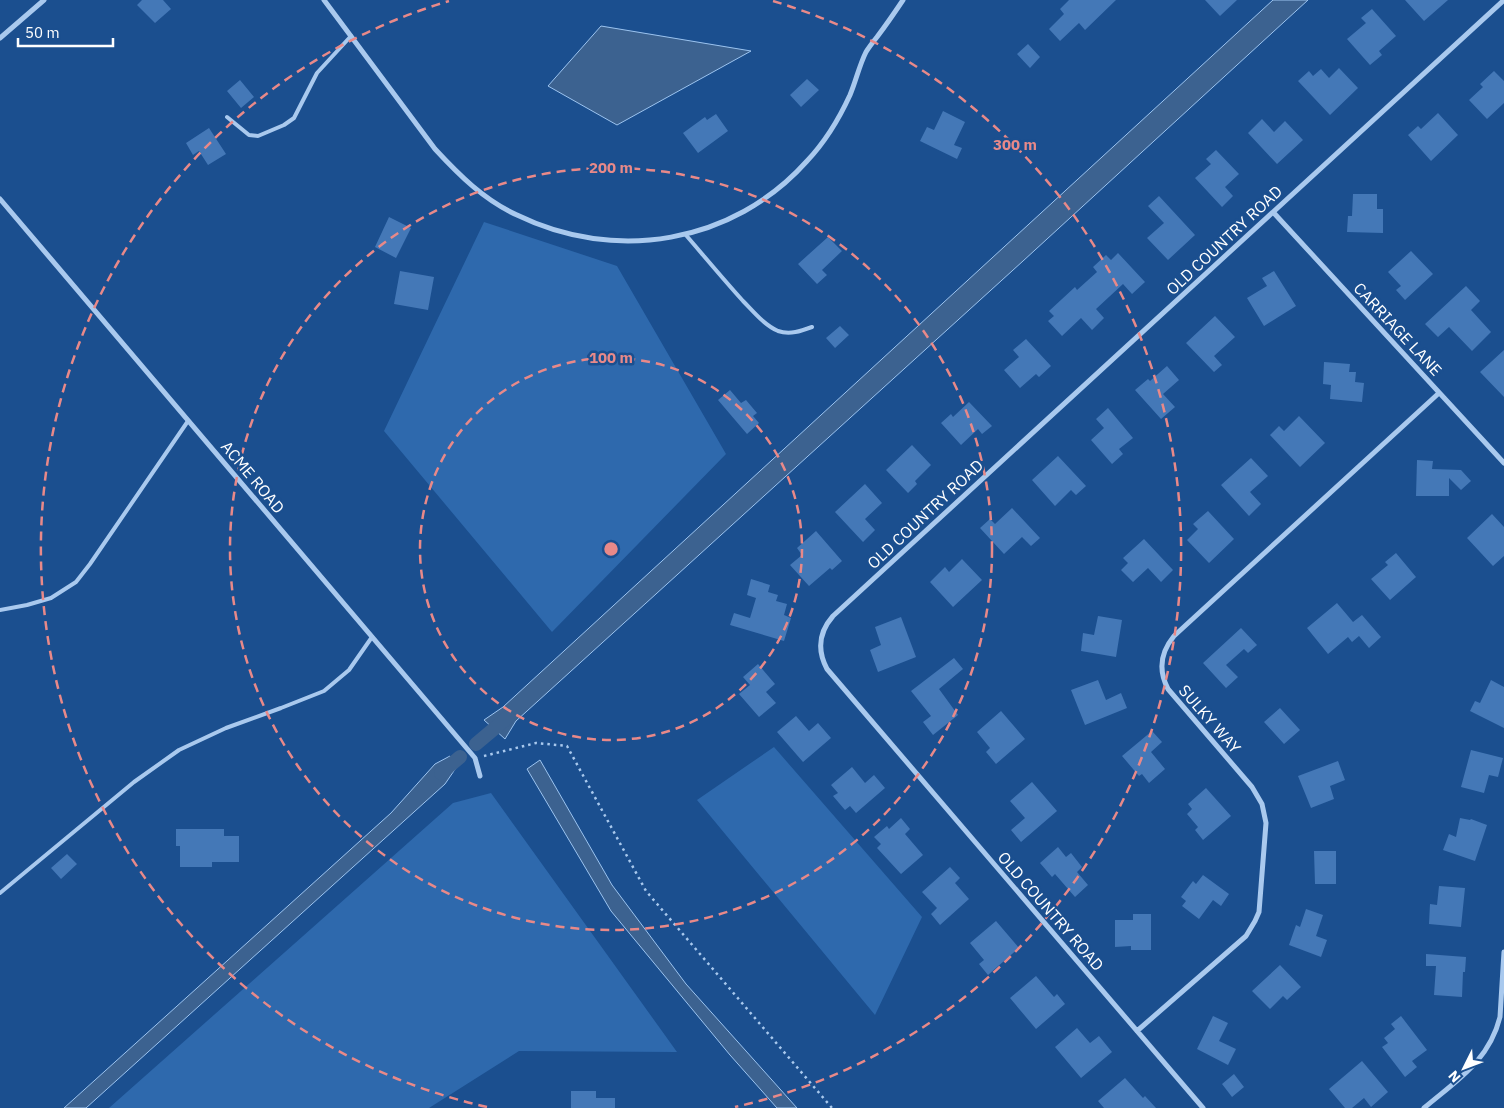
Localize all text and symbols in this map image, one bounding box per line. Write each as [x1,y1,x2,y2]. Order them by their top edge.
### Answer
scale bar [18,15,112,47]
text: 50 m [25,23,60,42]
text: 300 m [993,135,1037,154]
text: 200 m [589,158,633,177]
street label: OLD COUNTRY ROAD [1162,181,1286,299]
street label: CARRIAGE LANE [1350,278,1446,380]
text: 100 m [589,348,633,367]
street label: ACME ROAD [217,437,289,517]
street label: OLD COUNTRY ROAD [863,455,987,573]
centre of rings [602,540,620,558]
street label: SULKY WAY [1175,681,1246,758]
street label: OLD COUNTRY ROAD [994,847,1108,975]
north arrow [1439,1043,1489,1093]
text: N [1444,1067,1464,1086]

